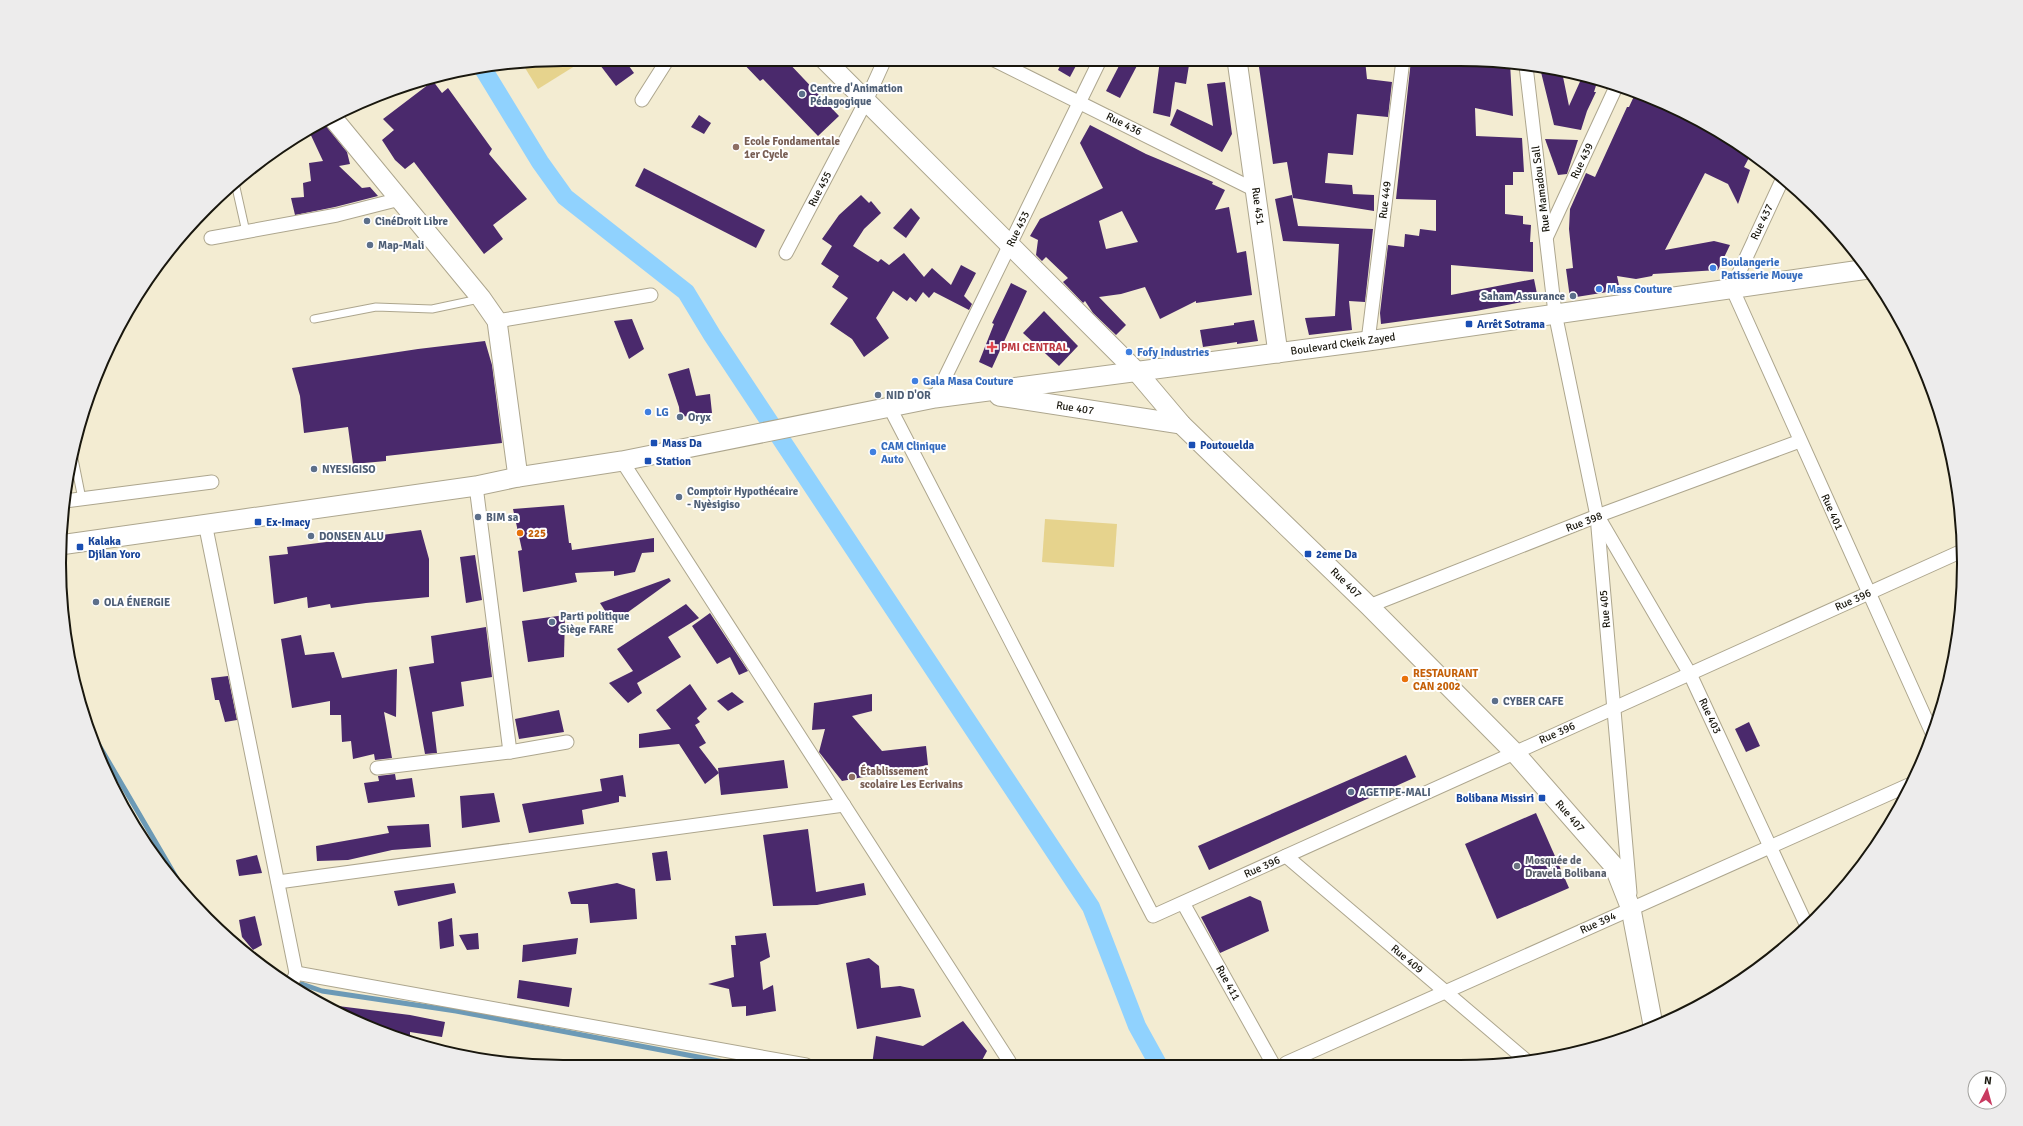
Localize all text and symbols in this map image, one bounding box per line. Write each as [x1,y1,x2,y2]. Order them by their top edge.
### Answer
place label: Centre d'Animation Pédagogique [810,82,903,108]
marker: Centre d'Animation Pédagogique [797,89,807,99]
street label: Rue 436 [1104,110,1144,138]
place label: Ecole Fondamentale 1er Cycle [744,135,841,161]
street label: Rue 439 [1568,141,1596,181]
marker: Ecole Fondamentale 1er Cycle [731,142,741,152]
street label: Rue Mamadou Sall [1529,145,1553,233]
street label: Rue 455 [806,169,834,209]
street label: Rue 449 [1376,180,1394,220]
street label: Rue 451 [1249,186,1267,226]
street label: Rue 437 [1748,202,1776,242]
street label: Rue 453 [1004,209,1032,249]
place label: CinéDroit Libre [375,215,448,228]
marker: CinéDroit Libre [362,216,372,226]
place label: Map-Mali [378,239,424,252]
marker: Map-Mali [365,240,375,250]
place label: Boulangerie Patisserie Mouye [1721,256,1803,282]
marker: Boulangerie Patisserie Mouye [1708,263,1718,273]
place label: Mass Couture [1607,283,1673,296]
marker: Mass Couture [1594,284,1604,294]
place label: Saham Assurance [1481,290,1566,303]
marker: Saham Assurance [1568,291,1578,301]
place label: Arrêt Sotrama [1477,318,1545,331]
marker: Arrêt Sotrama [1464,319,1474,329]
street label: Boulevard Ckeik Zayed [1290,330,1396,358]
marker: PMI CENTRAL [986,341,998,353]
place label: PMI CENTRAL [1001,341,1068,354]
place label: Fofy Industries [1137,346,1209,359]
marker: Fofy Industries [1124,347,1134,357]
place label: Gala Masa Couture [923,375,1014,388]
marker: Gala Masa Couture [910,376,920,386]
place label: NID D'OR [886,389,931,402]
marker: NID D'OR [873,390,883,400]
street label: Rue 407 [1055,399,1095,417]
place label: LG [656,406,669,419]
marker: LG [643,407,653,417]
place label: Oryx [688,411,712,424]
marker: Oryx [675,412,685,422]
place label: Mass Da [662,437,702,450]
marker: Mass Da [649,438,659,448]
place label: Poutouelda [1200,439,1255,452]
place label: CAM Clinique Auto [881,440,947,466]
marker: Poutouelda [1187,440,1197,450]
marker: CAM Clinique Auto [868,447,878,457]
place label: Station [656,455,691,468]
marker: Station [643,456,653,466]
place label: NYESIGISO [322,463,376,476]
marker: NYESIGISO [309,464,319,474]
place label: Comptoir Hypothécaire - Nyèsigiso [687,485,799,511]
marker: Comptoir Hypothécaire - Nyèsigiso [674,492,684,502]
street label: Rue 401 [1818,492,1846,532]
street label: Rue 398 [1564,509,1604,535]
place label: BIM sa [486,511,519,524]
marker: BIM sa [473,512,483,522]
place label: Ex-Imacy [266,516,311,529]
marker: Ex-Imacy [253,517,263,527]
place label: 225 [528,527,546,540]
marker: 225 [515,528,525,538]
place label: DONSEN ALU [319,530,384,543]
marker: DONSEN ALU [306,531,316,541]
place label: Kalaka Djilan Yoro [88,535,141,561]
marker: Kalaka Djilan Yoro [75,542,85,552]
place label: 2eme Da [1316,548,1357,561]
marker: 2eme Da [1303,549,1313,559]
street label: Rue 407 [1328,565,1364,601]
street label: Rue 396 [1833,586,1873,614]
street label: Rue 405 [1597,589,1613,629]
place label: OLA ÉNERGIE [104,595,170,609]
marker: OLA ÉNERGIE [91,597,101,607]
place label: Parti politique Siège FARE [560,610,630,636]
marker: Parti politique Siège FARE [547,617,557,627]
place label: RESTAURANT CAN 2002 [1413,667,1479,693]
marker: RESTAURANT CAN 2002 [1400,674,1410,684]
place label: CYBER CAFE [1503,695,1564,708]
marker: CYBER CAFE [1490,696,1500,706]
street label: Rue 403 [1696,696,1724,736]
street label: Rue 396 [1537,719,1577,747]
place label: Établissement scolaire Les Ecrivains [860,764,963,791]
marker: Établissement scolaire Les Ecrivains [847,772,857,782]
place label: AGETIPE-MALI [1359,786,1431,799]
marker: AGETIPE-MALI [1346,787,1356,797]
place label: Bolibana Missiri [1456,792,1534,805]
marker: Bolibana Missiri [1537,793,1547,803]
street label: Rue 407 [1553,797,1587,835]
street label: Rue 396 [1242,853,1282,881]
place label: Mosquée de Dravela Bolibana [1525,854,1607,880]
marker: Mosquée de Dravela Bolibana [1512,861,1522,871]
street label: Rue 394 [1578,909,1618,937]
street label: Rue 409 [1388,942,1426,976]
street label: Rue 411 [1213,963,1243,1003]
north arrow [1967,1070,2007,1110]
text: N [1984,1074,1992,1087]

